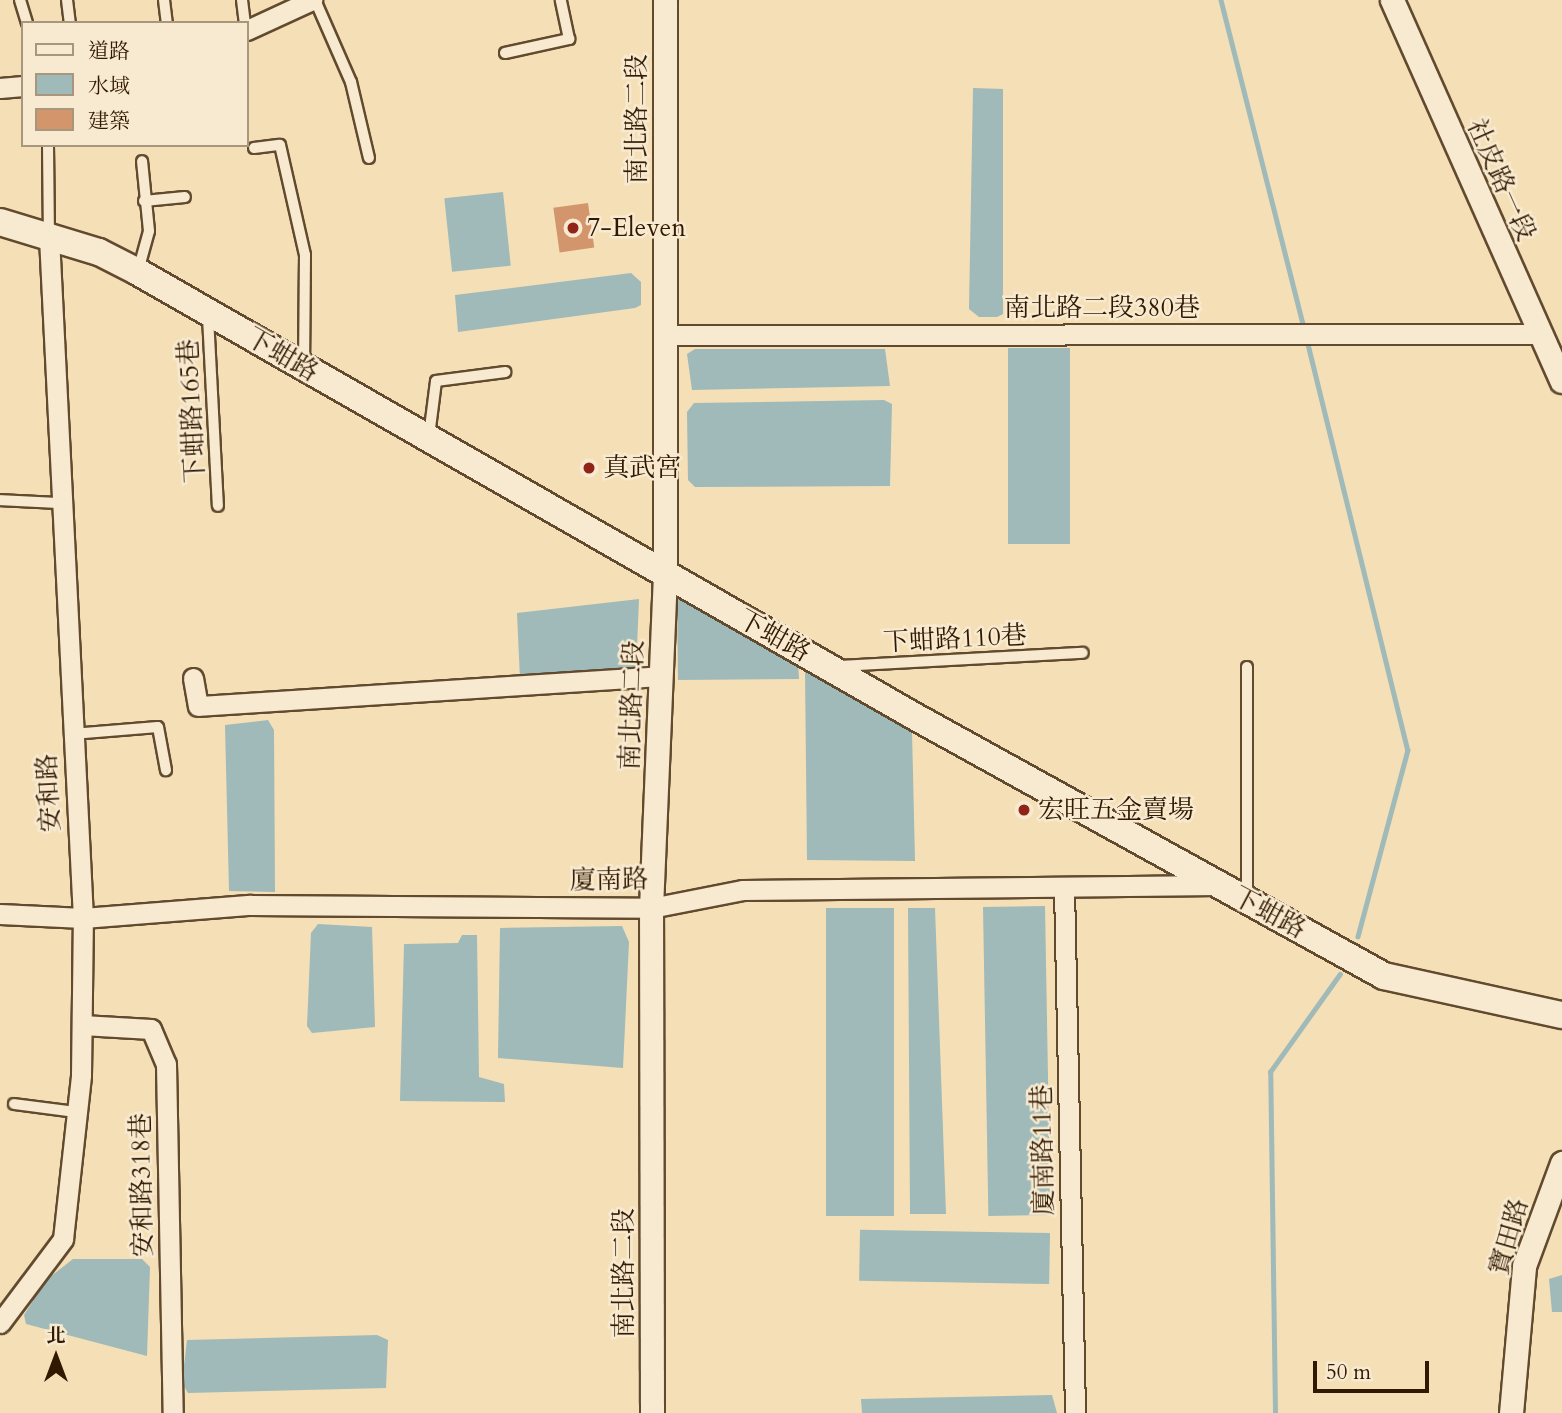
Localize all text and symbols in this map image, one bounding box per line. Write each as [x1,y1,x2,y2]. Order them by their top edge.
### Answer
legend [21,21,248,147]
text: 道路 [88,37,130,66]
street label: 南北路二段 [621,54,653,184]
text: 水域 [88,72,130,101]
text: 建築 [88,107,130,136]
street label: 社皮路一段 [1460,114,1542,246]
place label: 7-Eleven [587,212,686,244]
marker: 7-Eleven [565,220,581,236]
street label: 南北路二段380巷 [1004,292,1200,324]
street label: 下蚶路 [240,322,324,388]
street label: 下蚶路165巷 [173,338,211,484]
place label: 真武宮 [603,452,681,484]
marker: 真武宮 [581,460,597,476]
street label: 下蚶路 [732,603,816,669]
street label: 下蚶路110巷 [882,620,1028,658]
street label: 南北路二段 [614,639,650,771]
street label: 安和路 [31,753,67,833]
place label: 宏旺五金賣場 [1038,794,1194,826]
marker: 宏旺五金賣場 [1016,802,1032,818]
street label: 廈南路 [570,864,648,896]
street label: 下蚶路 [1227,881,1311,945]
street label: 廈南路11巷 [1026,1084,1060,1216]
street label: 安和路318巷 [125,1113,159,1257]
street label: 寶田路 [1483,1195,1535,1279]
street label: 南北路二段 [608,1208,640,1338]
north arrow [21,1322,91,1392]
text: 北 [46,1323,66,1349]
scale bar [1317,1346,1432,1390]
text: 50 m [1326,1358,1371,1387]

